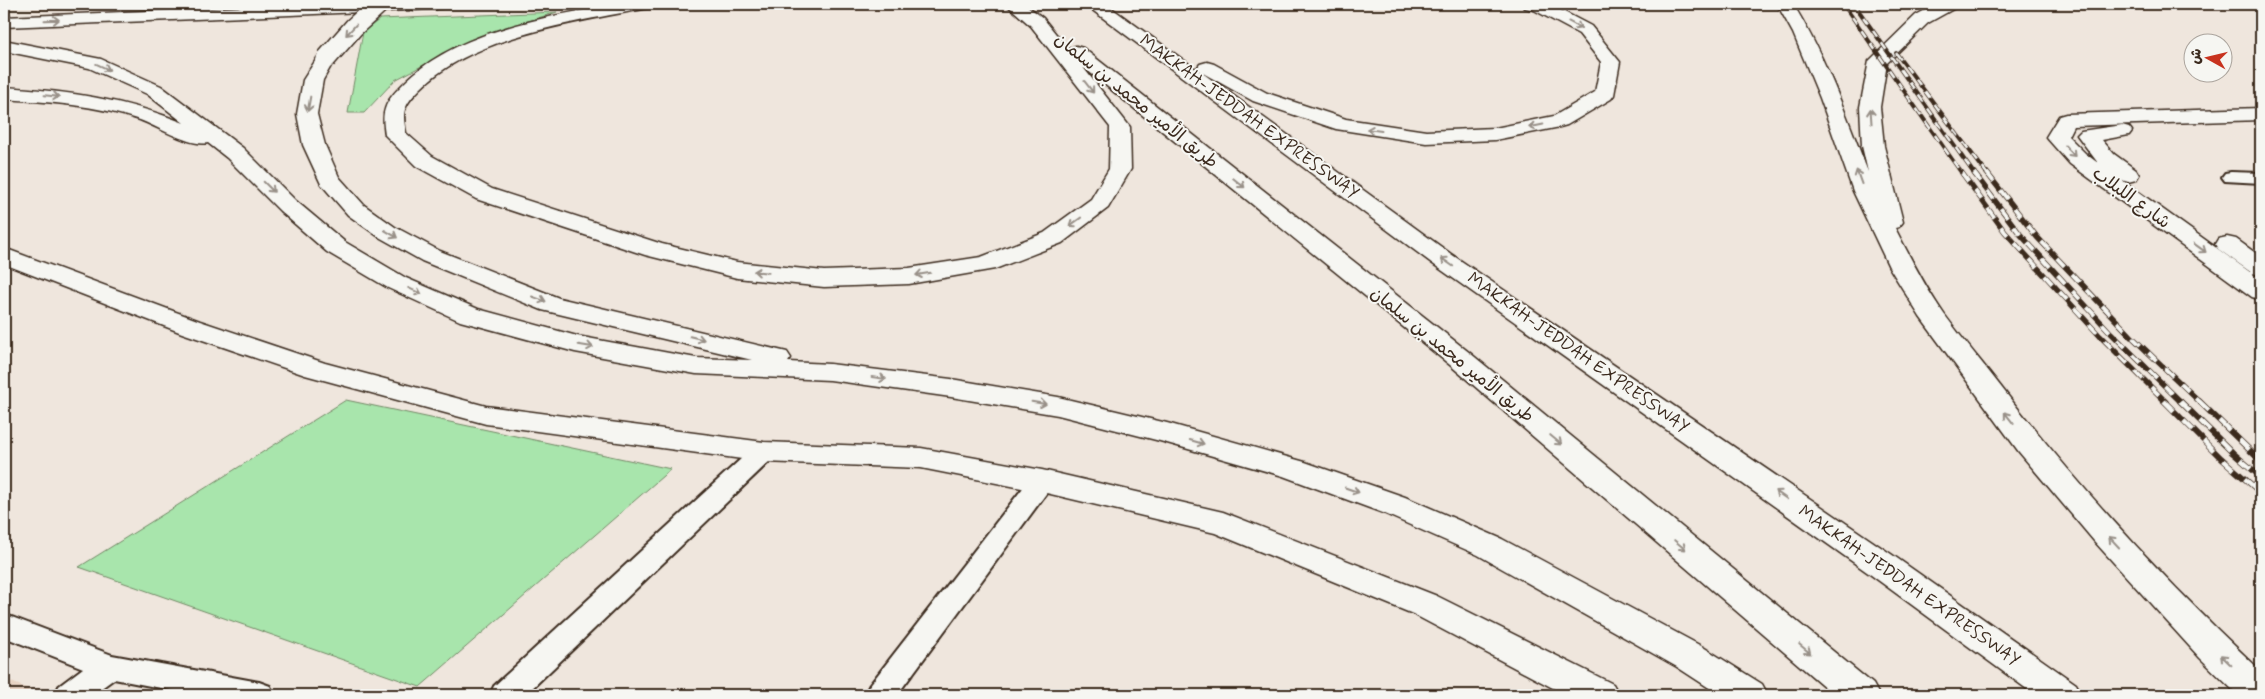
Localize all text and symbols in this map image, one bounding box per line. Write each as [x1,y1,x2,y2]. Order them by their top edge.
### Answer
one-way arrow [44,15,60,24]
one-way arrow [1567,20,1582,30]
one-way arrow [345,24,357,36]
street label: طريق الأمير محمد بن سلمان [1049,27,1223,175]
street label: MAKKAH-JEDDAH EXPRESSWAY [1134,29,1364,205]
north arrow [2182,32,2232,82]
text: ش [2186,47,2206,65]
one-way arrow [95,63,110,72]
one-way arrow [1084,81,1095,94]
one-way arrow [44,91,60,101]
one-way arrow [304,95,314,111]
one-way arrow [1866,109,1876,125]
one-way arrow [1528,122,1544,131]
one-way arrow [1367,124,1383,134]
one-way arrow [2064,144,2076,157]
street label: شارع اللبلاب [2087,161,2175,235]
one-way arrow [1854,170,1863,186]
one-way arrow [1233,178,1246,189]
one-way arrow [263,181,275,194]
one-way arrow [1068,217,1082,227]
one-way arrow [383,229,397,239]
one-way arrow [2193,243,2207,253]
one-way arrow [1440,257,1454,267]
one-way arrow [754,267,770,277]
street label: MAKKAH-JEDDAH EXPRESSWAY [1462,267,1694,439]
one-way arrow [916,269,932,279]
street label: طريق الأمير محمد بن سلمان [1365,281,1539,429]
one-way arrow [407,286,422,296]
one-way arrow [531,295,546,304]
one-way arrow [688,334,704,343]
one-way arrow [577,341,593,351]
one-way arrow [870,373,886,383]
one-way arrow [1031,398,1047,408]
one-way arrow [2004,412,2015,425]
one-way arrow [1549,435,1562,446]
one-way arrow [1189,437,1205,447]
one-way arrow [1344,486,1360,495]
one-way arrow [1774,490,1788,500]
street label: MAKKAH-JEDDAH EXPRESSWAY [1793,500,2025,672]
one-way arrow [2108,536,2120,548]
one-way arrow [1674,539,1687,550]
one-way arrow [1798,644,1811,655]
one-way arrow [2220,654,2232,666]

